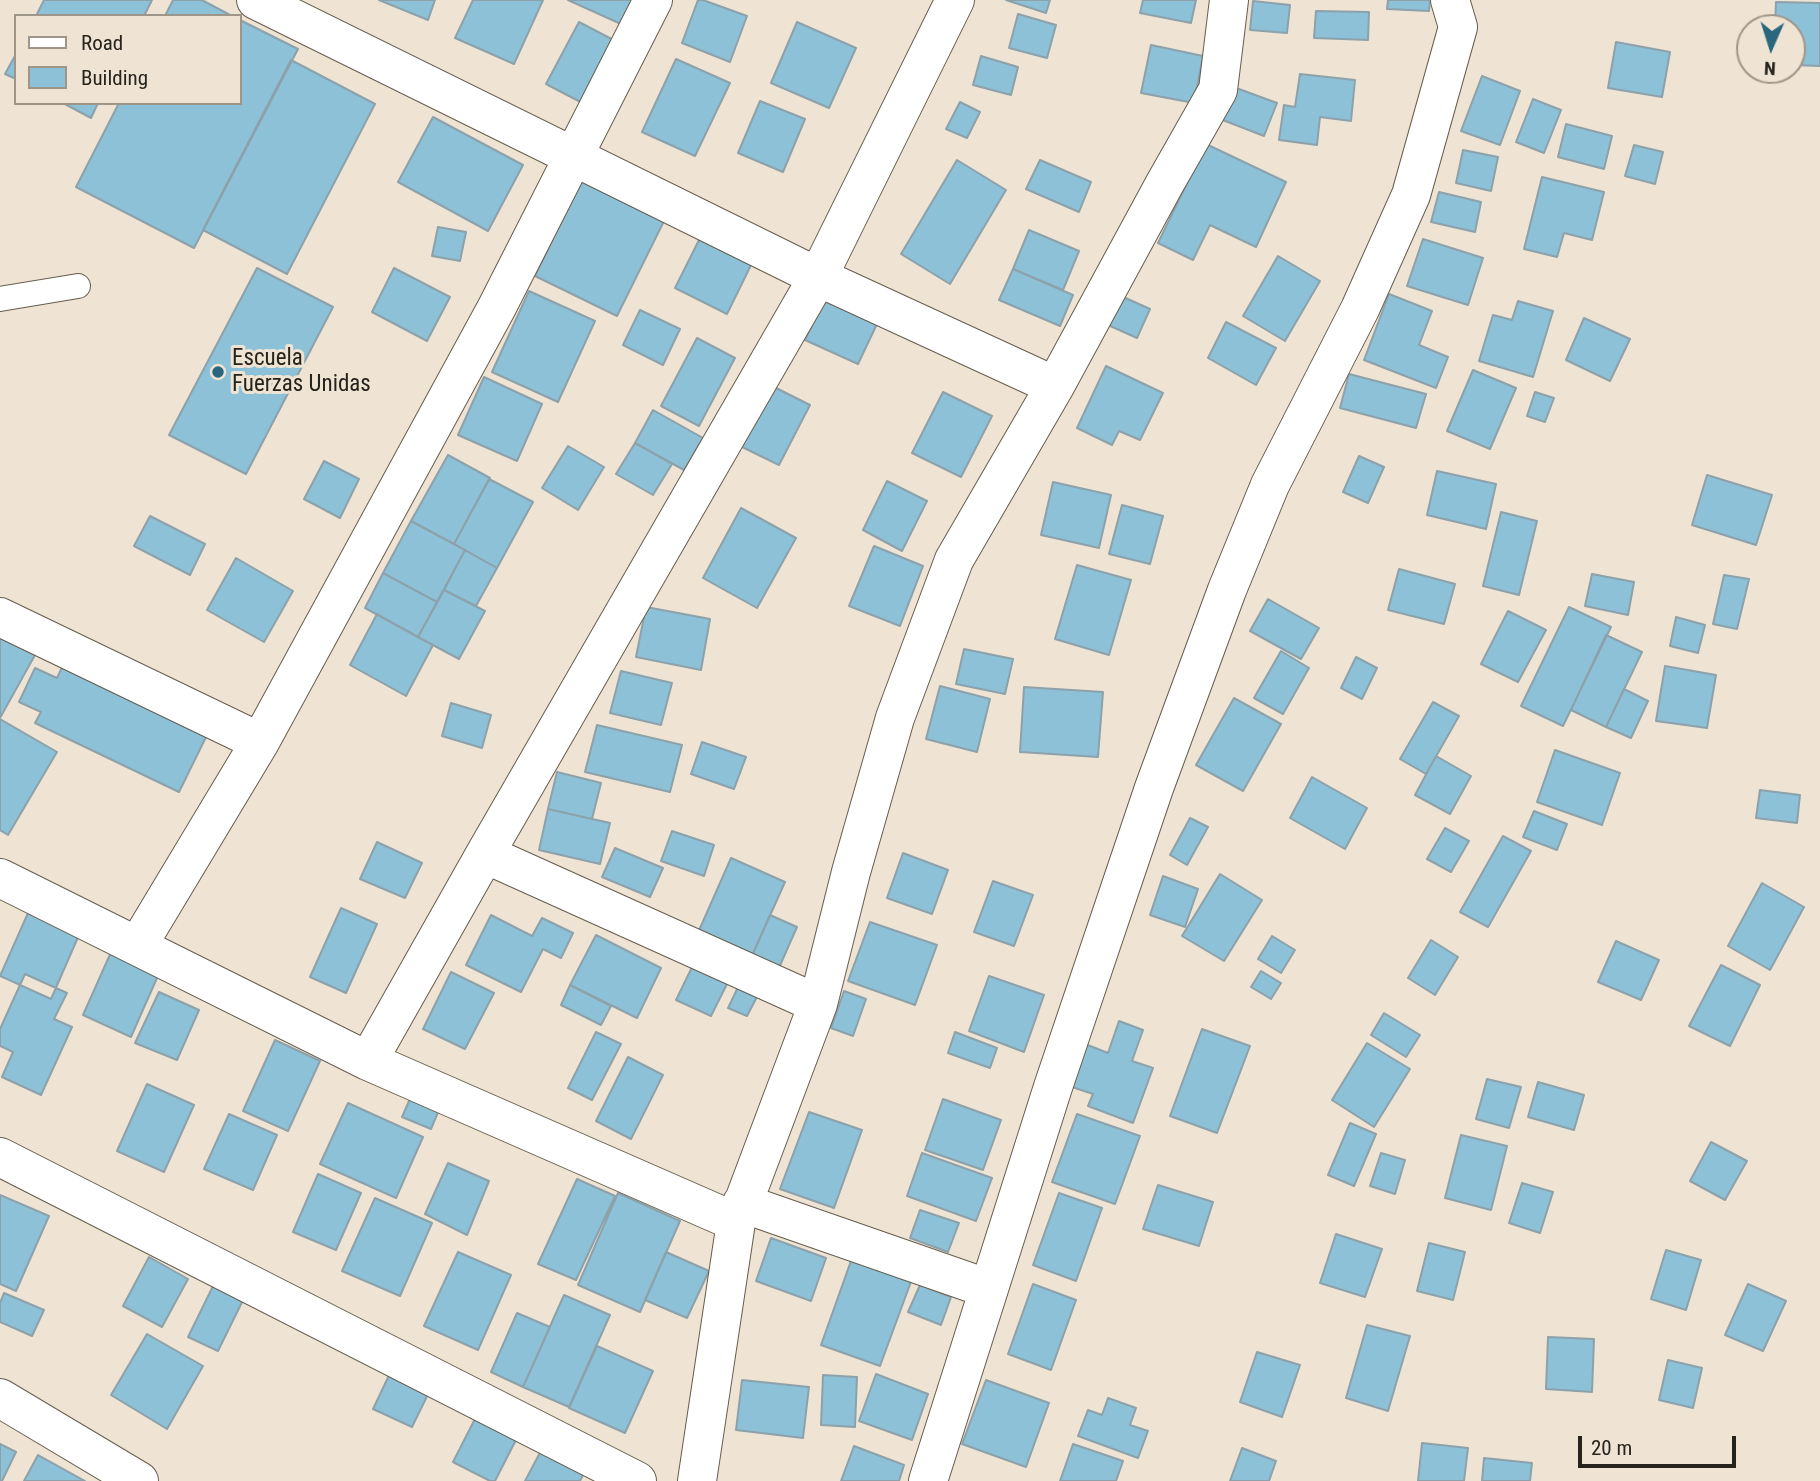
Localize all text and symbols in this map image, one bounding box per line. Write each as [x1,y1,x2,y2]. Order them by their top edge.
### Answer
legend [14,14,242,105]
north arrow [1736,14,1806,84]
text: Road [81,31,123,55]
text: N [1764,57,1776,80]
text: Building [81,66,148,90]
place label: Escuela Fuerzas Unidas [232,345,371,399]
marker: Escuela Fuerzas Unidas [210,364,226,380]
scale bar [1582,1422,1740,1466]
text: 20 m [1591,1436,1632,1460]

